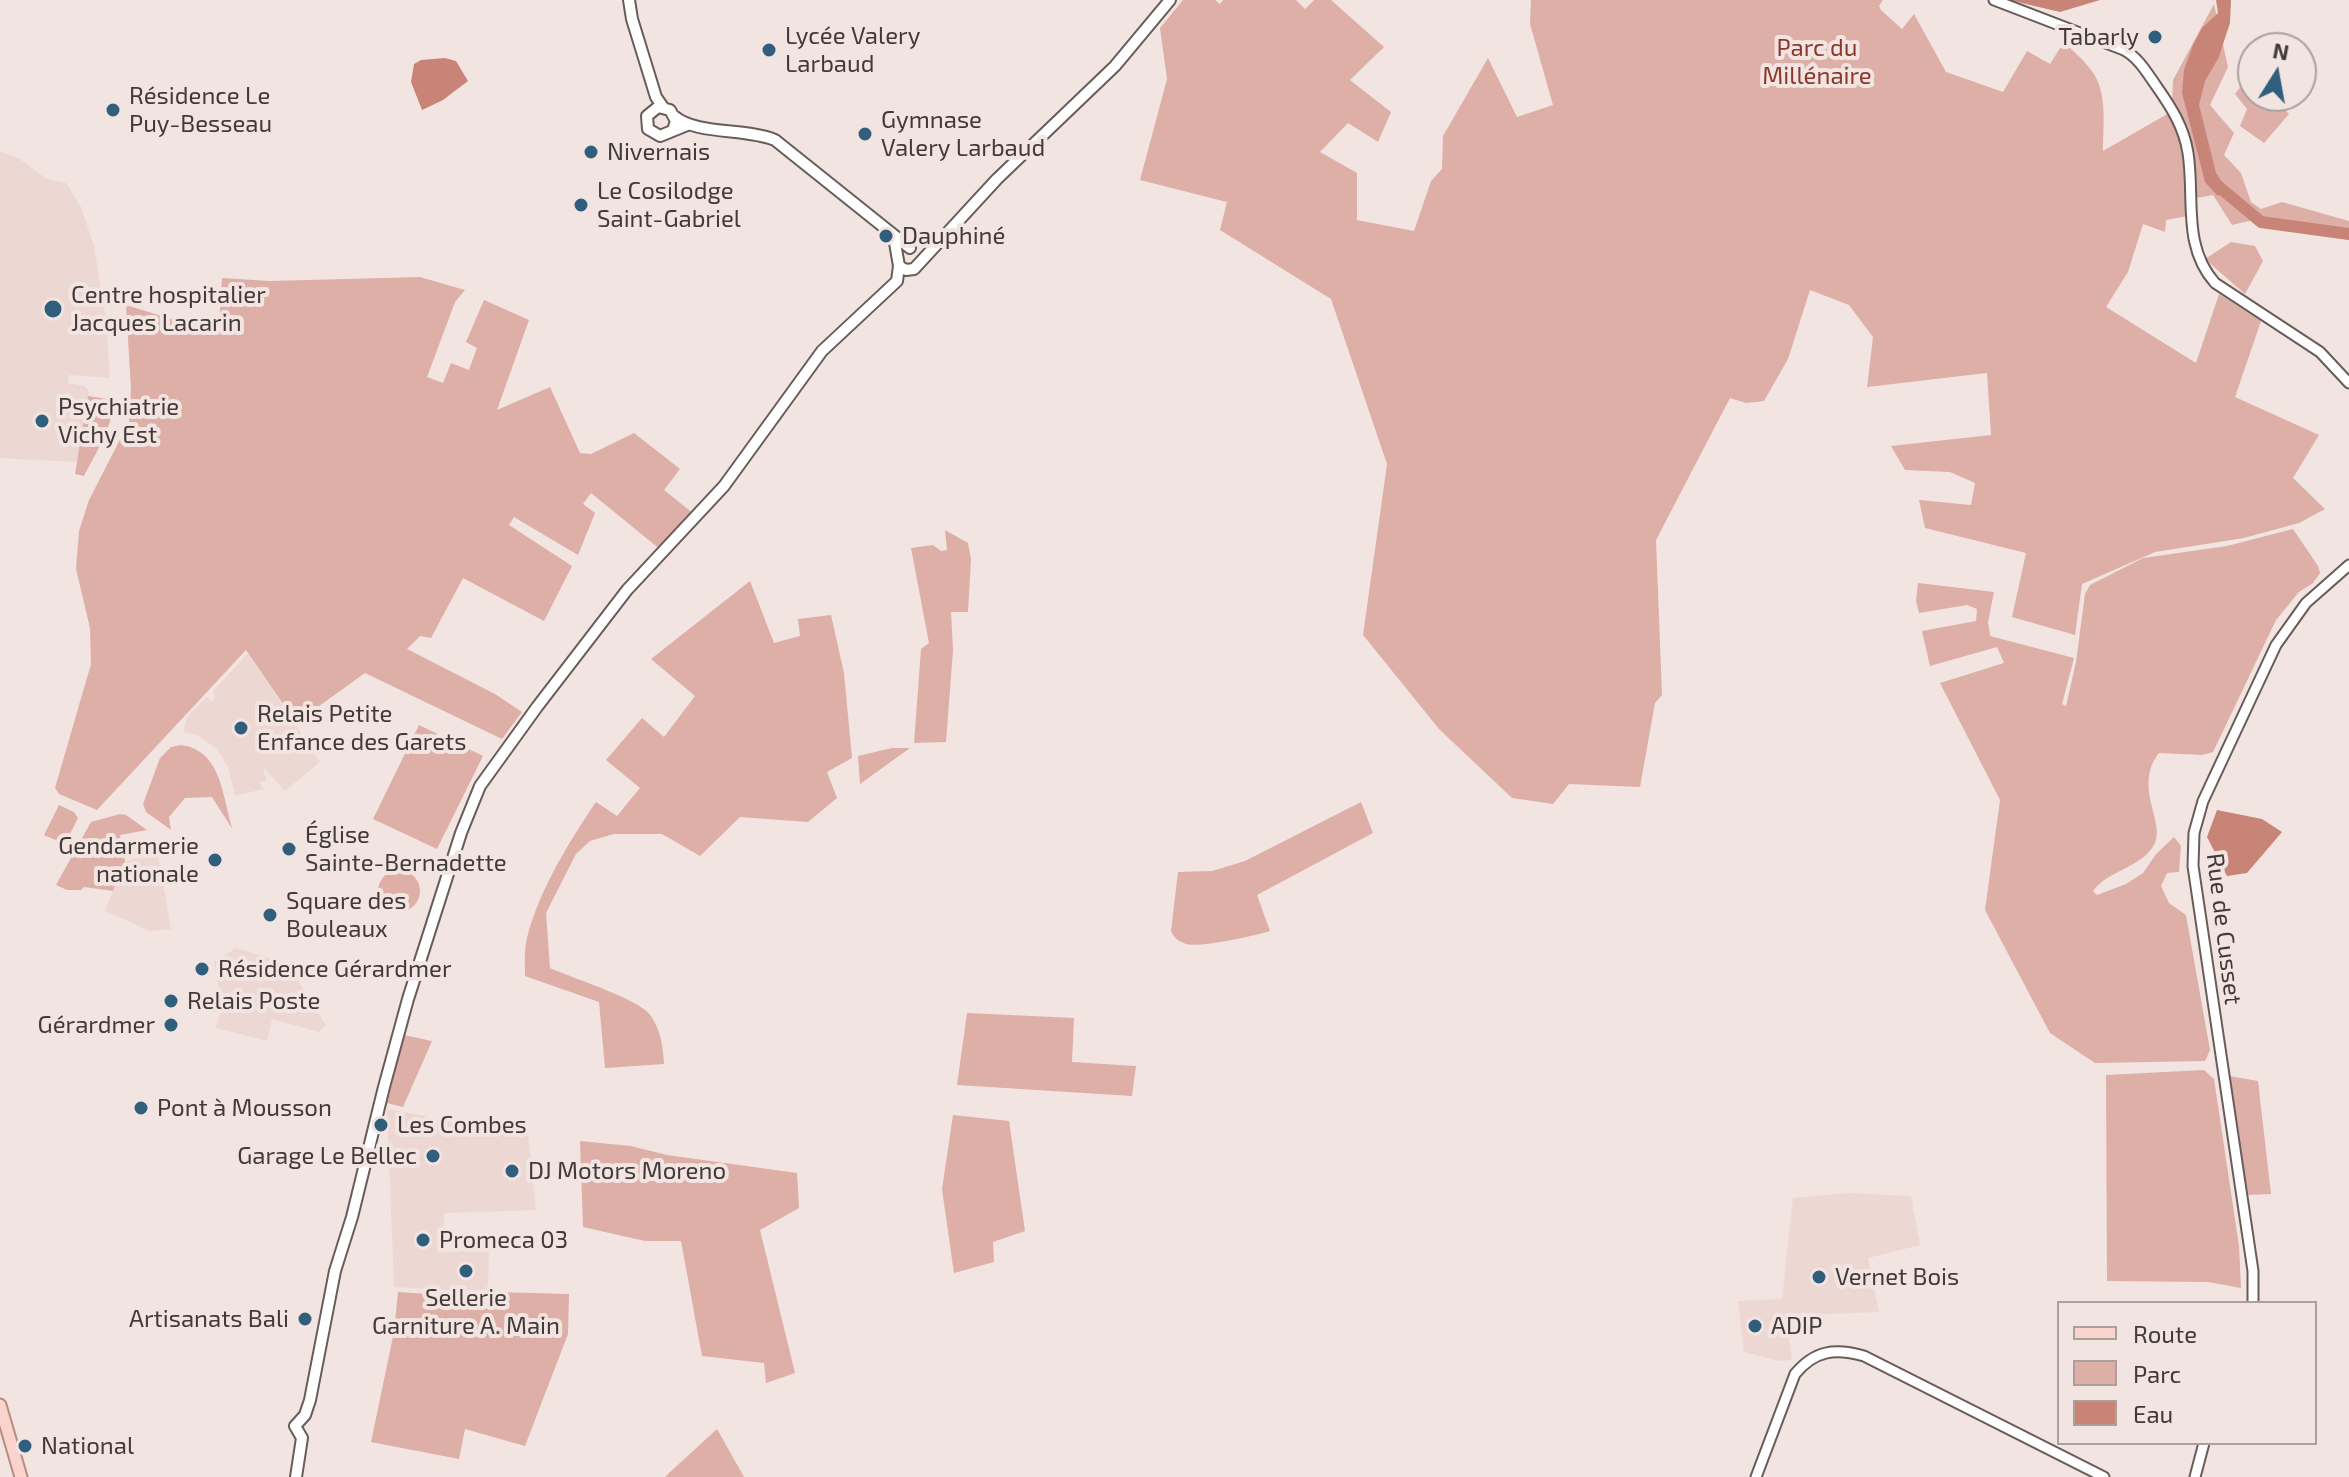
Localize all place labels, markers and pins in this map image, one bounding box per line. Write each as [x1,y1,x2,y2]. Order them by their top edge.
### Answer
place label: Lycée Valery Larbaud [785,22,920,78]
place label: Tabarly [2058,23,2139,51]
marker: Tabarly [2146,28,2164,46]
marker: Lycée Valery Larbaud [760,41,778,59]
place label: Résidence Le Puy-Besseau [129,82,272,138]
marker: Résidence Le Puy-Besseau [104,101,122,119]
place label: Gymnase Valery Larbaud [881,106,1045,162]
marker: Gymnase Valery Larbaud [856,125,874,143]
place label: Nivernais [607,138,710,166]
marker: Nivernais [582,143,600,161]
place label: Le Cosilodge Saint-Gabriel [597,177,741,233]
marker: Le Cosilodge Saint-Gabriel [572,196,590,214]
place label: Dauphiné [902,222,1005,250]
marker: Dauphiné [877,227,895,245]
place label: Centre hospitalier Jacques Lacarin [71,281,266,337]
marker: Centre hospitalier Jacques Lacarin [42,298,64,320]
place label: Psychiatrie Vichy Est [58,393,179,449]
marker: Psychiatrie Vichy Est [33,412,51,430]
place label: Relais Petite Enfance des Garets [257,700,466,756]
marker: Relais Petite Enfance des Garets [232,719,250,737]
place label: Église Sainte-Bernadette [305,821,507,877]
place label: Gendarmerie nationale [58,832,199,888]
marker: Église Sainte-Bernadette [280,840,298,858]
marker: Gendarmerie nationale [206,851,224,869]
place label: Square des Bouleaux [286,887,406,943]
marker: Square des Bouleaux [261,906,279,924]
place label: Résidence Gérardmer [218,955,452,983]
marker: Résidence Gérardmer [193,960,211,978]
place label: Relais Poste [187,987,320,1015]
marker: Relais Poste [162,992,180,1010]
place label: Gérardmer [38,1011,155,1039]
marker: Gérardmer [162,1016,180,1034]
place label: Pont à Mousson [157,1094,332,1122]
marker: Pont à Mousson [132,1099,150,1117]
place label: Les Combes [397,1111,527,1139]
marker: Les Combes [372,1116,390,1134]
place label: Garage Le Bellec [237,1142,417,1170]
marker: Garage Le Bellec [424,1147,442,1165]
place label: DJ Motors Moreno [528,1157,726,1185]
marker: DJ Motors Moreno [503,1162,521,1180]
place label: Promeca 03 [439,1226,568,1254]
marker: Promeca 03 [414,1231,432,1249]
marker: Sellerie Garniture A. Main [457,1262,475,1280]
place label: Vernet Bois [1835,1263,1959,1291]
marker: Vernet Bois [1810,1268,1828,1286]
place label: Sellerie Garniture A. Main [372,1284,560,1340]
place label: Artisanats Bali [129,1305,289,1333]
marker: Artisanats Bali [296,1310,314,1328]
place label: ADIP [1771,1312,1822,1340]
marker: ADIP [1746,1317,1764,1335]
place label: National [41,1432,134,1460]
marker: National [16,1437,34,1455]

